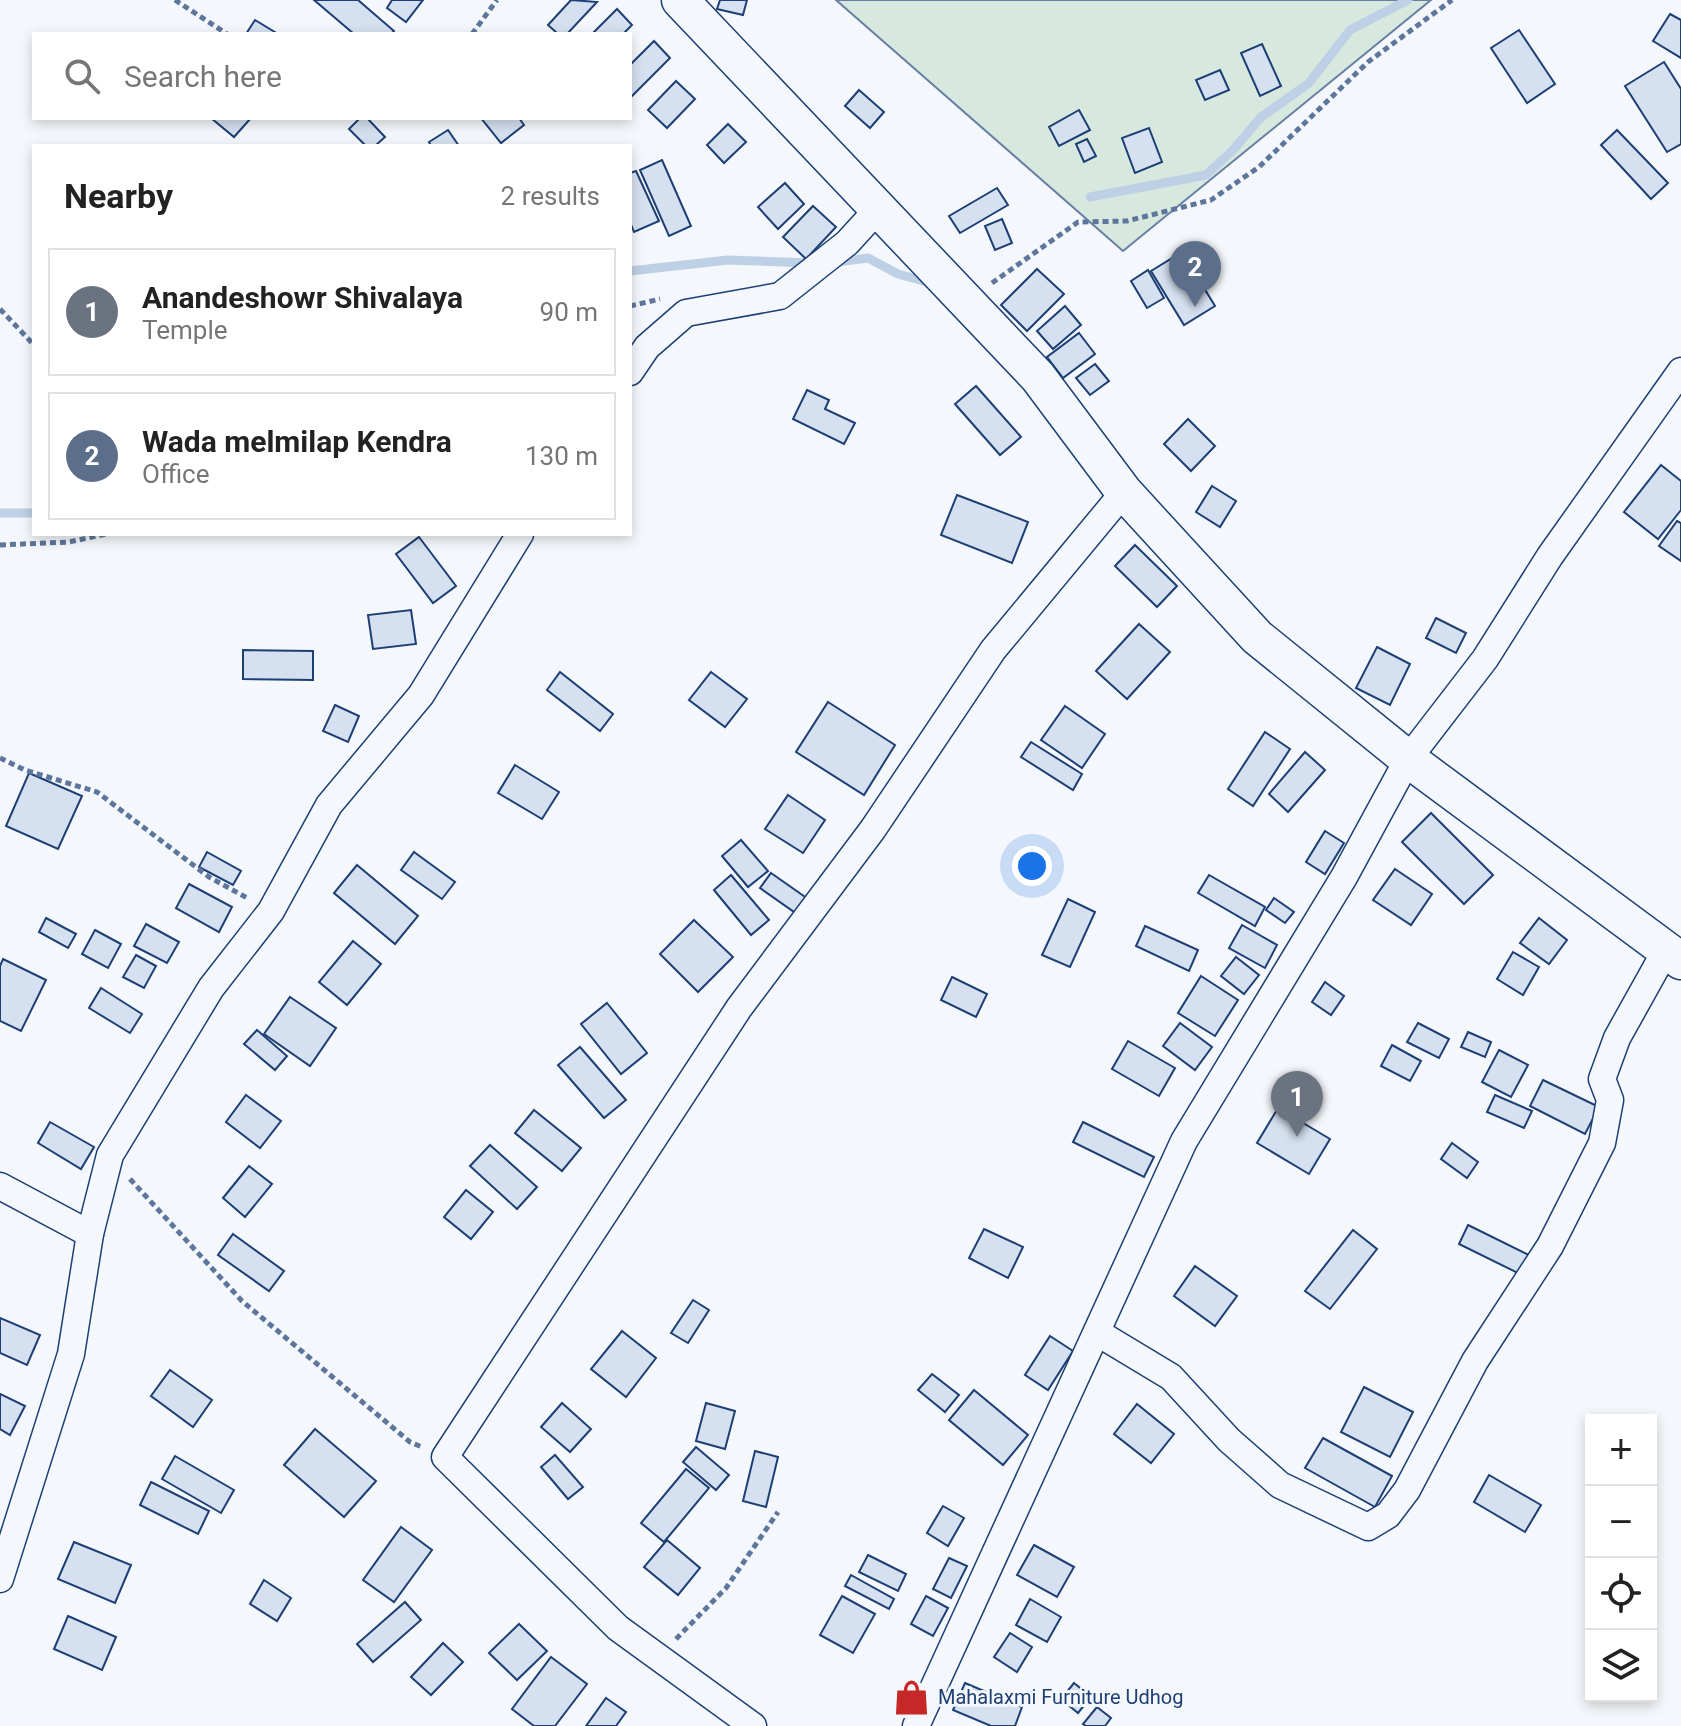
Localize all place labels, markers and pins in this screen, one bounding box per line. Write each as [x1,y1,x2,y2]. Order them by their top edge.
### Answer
pin: 2 [1169,241,1221,307]
pin: 1 [1271,1071,1323,1137]
shop icon: Mahalaxmi Furniture Udhog [893,1678,931,1716]
place label: Mahalaxmi Furniture Udhog [938,1685,1183,1709]

